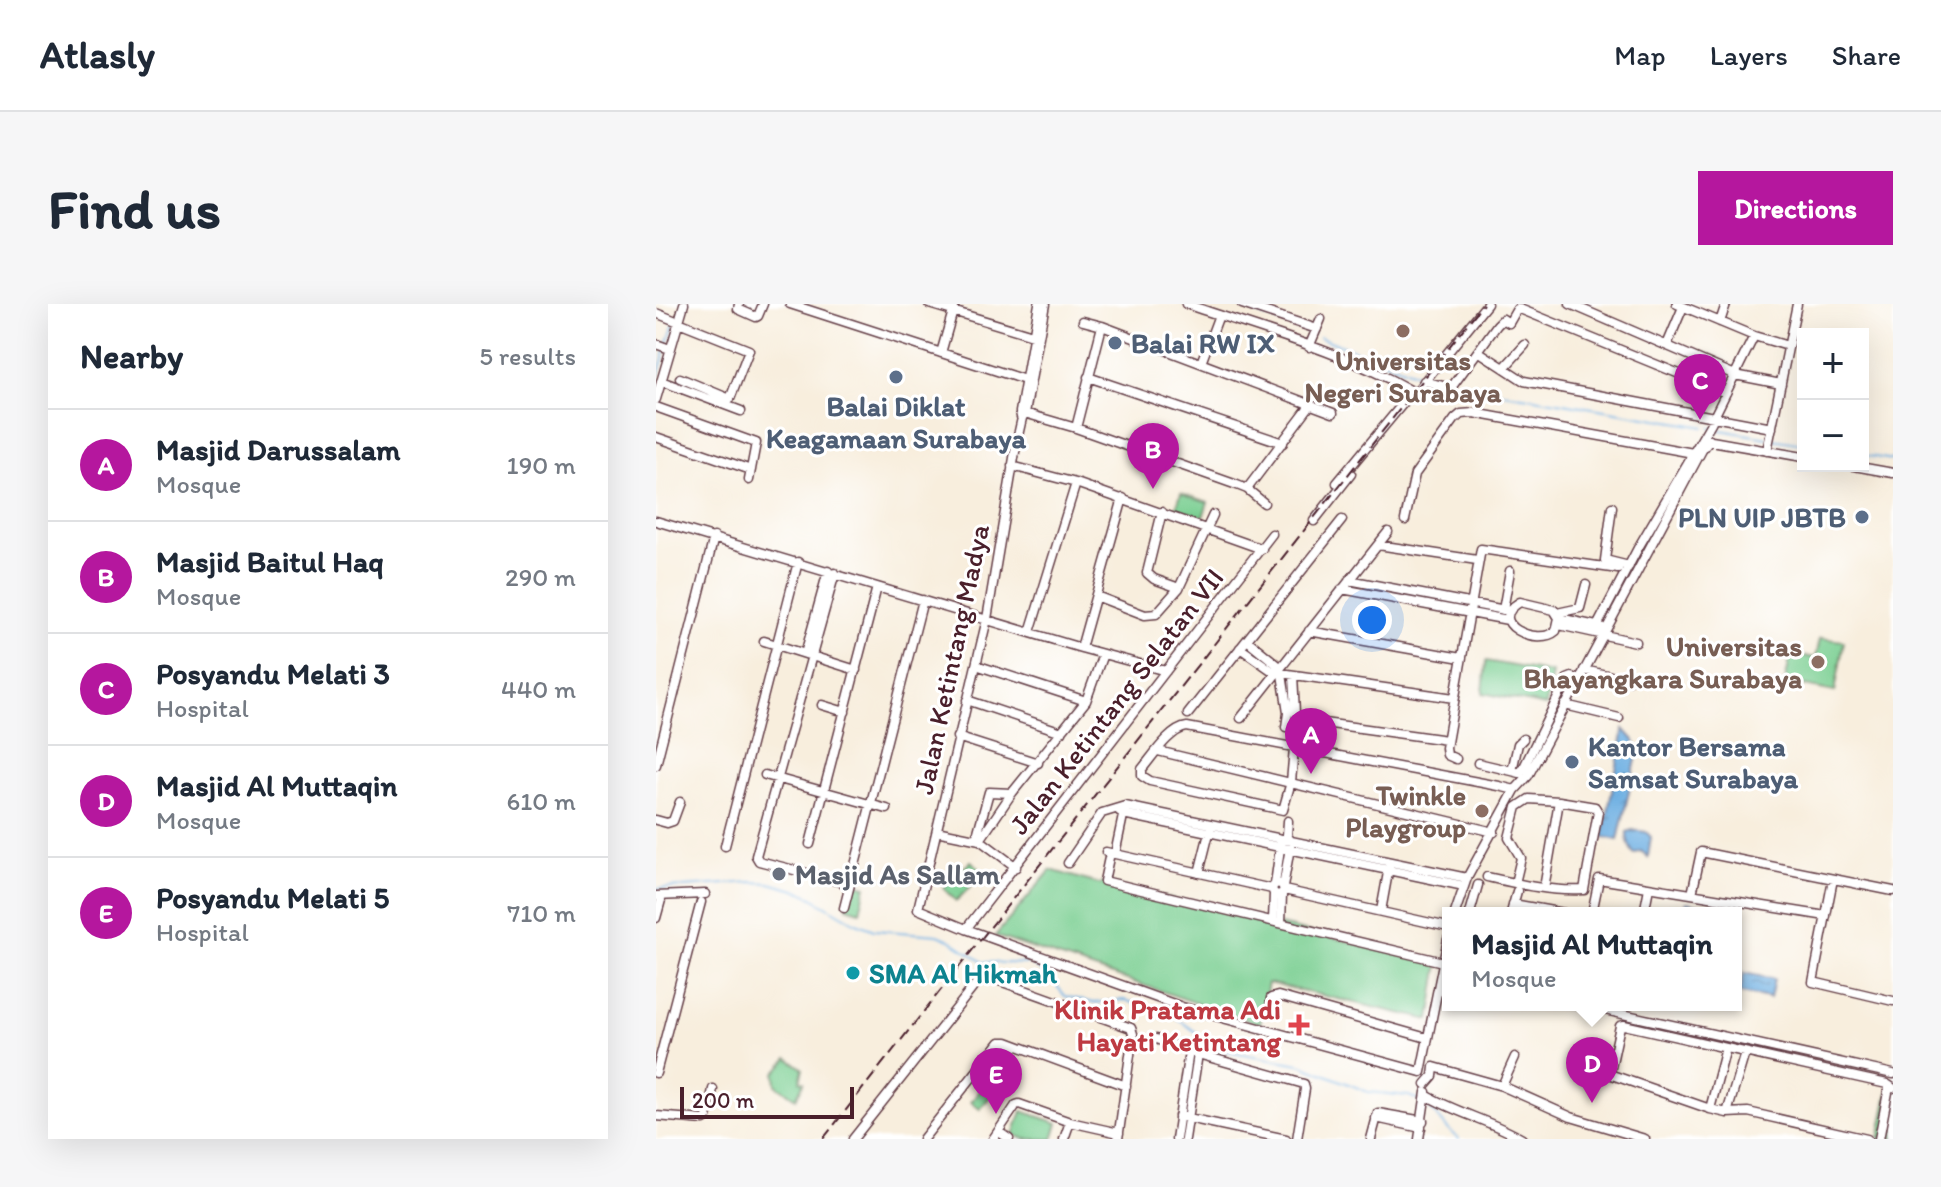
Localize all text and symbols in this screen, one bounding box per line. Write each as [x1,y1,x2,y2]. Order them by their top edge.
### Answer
text: Atlasly [40,32,155,78]
text: Map [1614,38,1666,72]
text: Layers [1710,38,1788,72]
text: Share [1832,38,1901,72]
button: Directions [1698,171,1893,245]
text: Find us [48,175,221,242]
marker: Universitas Negeri Surabaya [1394,322,1412,340]
place label: Balai RW IX [1131,326,1275,360]
map controls [1797,328,1869,472]
button: + [1797,328,1869,400]
marker: Balai RW IX [1106,334,1124,352]
text: Nearby [80,336,183,377]
text: 5 results [479,340,576,372]
place label: Universitas Negeri Surabaya [1305,343,1502,409]
pin: C [1674,354,1726,420]
marker: Balai Diklat Keagamaan Surabaya [887,368,905,386]
place label: Balai Diklat Keagamaan Surabaya [766,389,1026,455]
button: − [1797,400,1869,472]
pin: B [1127,423,1179,489]
text: Masjid Darussalam [156,431,400,468]
text: A [98,449,114,481]
text: 190 m [507,449,576,481]
text: Mosque [156,468,241,500]
place label: PLN UIP JBTB [1678,500,1846,534]
marker: PLN UIP JBTB [1853,508,1871,526]
street label: Jalan Ketintang Madya [906,520,996,797]
text: Masjid Baitul Haq [156,543,384,580]
text: B [98,561,114,593]
text: 290 m [505,561,576,593]
street label: Jalan Ketintang Selatan VII [1002,561,1230,841]
text: Mosque [156,580,241,612]
your location [1352,600,1392,640]
place label: Universitas Bhayangkara Surabaya [1523,629,1802,695]
marker: Universitas Bhayangkara Surabaya [1809,653,1827,671]
text: Posyandu Melati 3 [156,655,390,692]
text: C [98,673,114,705]
text: 440 m [501,673,576,705]
text: Hospital [156,692,249,724]
pin: A [1285,708,1337,774]
place label: Kantor Bersama Samsat Surabaya [1588,729,1799,795]
marker: Kantor Bersama Samsat Surabaya [1563,753,1581,771]
text: Masjid Al Muttaqin [156,767,397,804]
place label: Twinkle Playgroup [1345,778,1466,844]
text: D [97,785,115,817]
text: 610 m [506,785,576,817]
marker: Twinkle Playgroup [1473,802,1491,820]
text: Mosque [156,804,241,836]
place label: Masjid As Sallam [795,857,1000,891]
marker: Masjid As Sallam [770,865,788,883]
text: Posyandu Melati 5 [156,879,389,916]
text: E [99,897,113,929]
text: 710 m [507,897,576,929]
popup [1442,907,1742,1011]
text: Hospital [156,916,249,948]
text: Masjid Al Muttaqin [1471,925,1713,962]
place label: SMA Al Hikmah [869,956,1058,990]
text: Mosque [1471,962,1557,994]
marker: SMA Al Hikmah [844,964,862,982]
place label: Klinik Pratama Adi Hayati Ketintang [1054,992,1282,1058]
marker: Klinik Pratama Adi Hayati Ketintang [1288,1014,1310,1036]
pin: D [1566,1037,1618,1103]
pin: E [970,1048,1022,1114]
scale bar [680,1083,854,1119]
text: 200 m [692,1087,754,1114]

